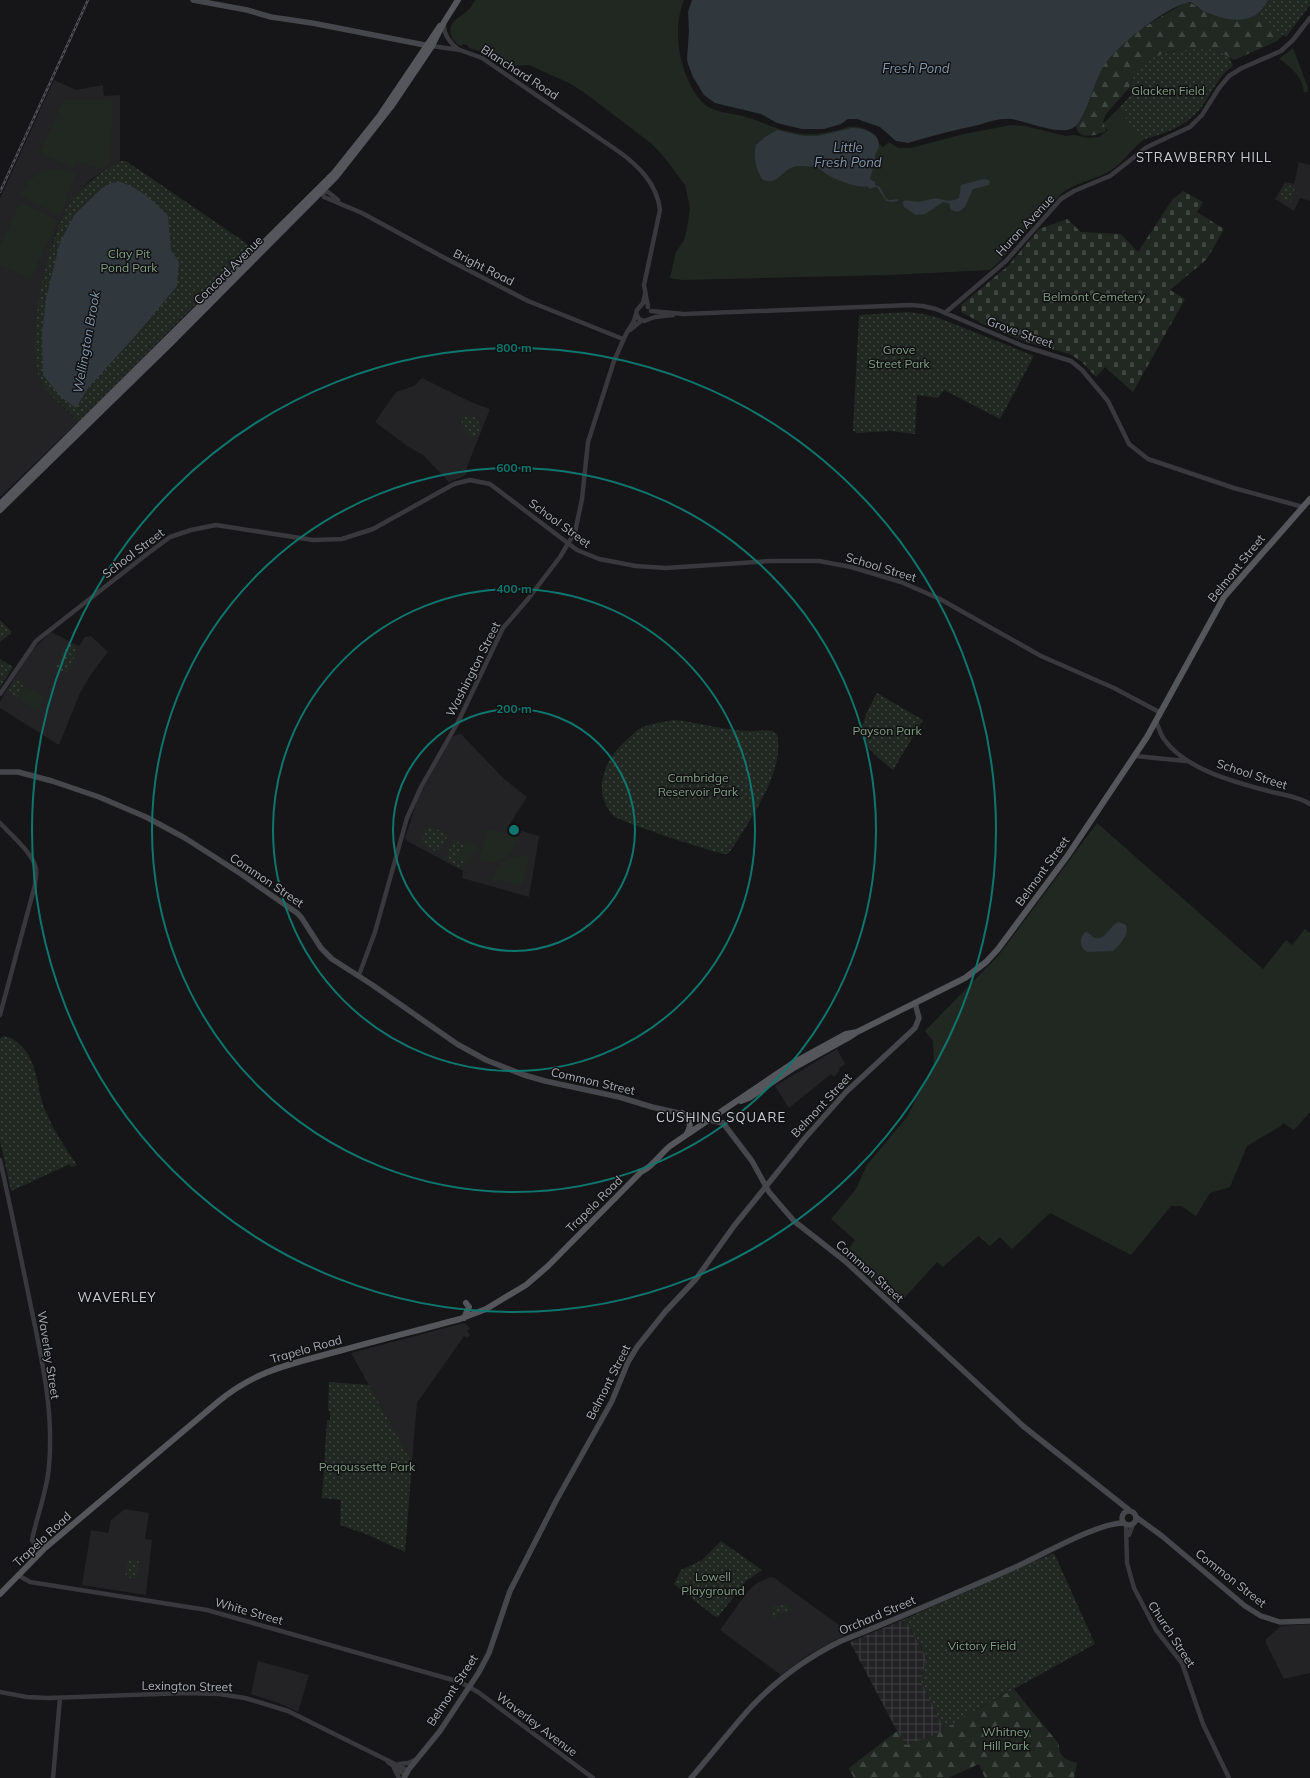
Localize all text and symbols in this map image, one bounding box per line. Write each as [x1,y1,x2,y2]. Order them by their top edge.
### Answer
street label: Blanchard Road [478,41,562,103]
water label: Fresh Pond [882,60,950,76]
park label: Glacken Field [1131,83,1205,98]
water label: Little Fresh Pond [814,139,882,170]
district label: STRAWBERRY HILL [1136,149,1272,165]
street label: Huron Avenue [993,191,1057,259]
street label: Concord Avenue [191,233,265,307]
street label: Bright Road [451,245,517,289]
park label: Clay Pit Pond Park [100,246,158,275]
water label: Wellington Brook [69,289,103,394]
park label: Belmont Cemetery [1043,289,1146,304]
street label: Grove Street [985,313,1055,351]
text: 800 m [496,340,532,355]
park label: Grove Street Park [868,342,931,371]
text: 600 m [496,460,532,475]
street label: School Street [526,495,594,551]
street label: School Street [99,525,167,581]
street label: Belmont Street [1204,531,1268,605]
street label: School Street [844,549,918,585]
text: 400 m [496,581,532,596]
street label: Washington Street [443,619,503,719]
text: 200 m [496,701,532,716]
park label: Payson Park [852,723,922,738]
street label: School Street [1215,756,1289,792]
park label: Cambridge Reservoir Park [658,770,739,799]
centre of rings [507,823,521,837]
street label: Belmont Street [1012,833,1072,909]
street label: Common Street [227,850,307,910]
street label: Common Street [549,1064,637,1098]
street label: Belmont Street [787,1070,855,1140]
district label: CUSHING SQUARE [656,1109,786,1125]
street label: Trapelo Road [563,1173,625,1235]
street label: Common Street [833,1237,907,1305]
district label: WAVERLEY [78,1289,157,1305]
street label: Waverley Street [35,1310,63,1400]
street label: Trapelo Road [268,1332,344,1366]
street label: Belmont Street [583,1342,633,1422]
park label: Peqoussette Park [319,1459,416,1474]
street label: Trapelo Road [10,1508,74,1570]
street label: Common Street [1193,1546,1269,1610]
park label: Lowell Playground [681,1569,745,1598]
street label: Orchard Street [837,1592,917,1638]
street label: White Street [213,1594,285,1628]
street label: Church Street [1145,1598,1199,1670]
park label: Victory Field [948,1638,1016,1653]
street label: Belmont Street [423,1651,481,1729]
street label: Lexington Street [141,1678,233,1694]
street label: Waverley Avenue [494,1689,580,1759]
park label: Whitney Hill Park [982,1724,1030,1753]

